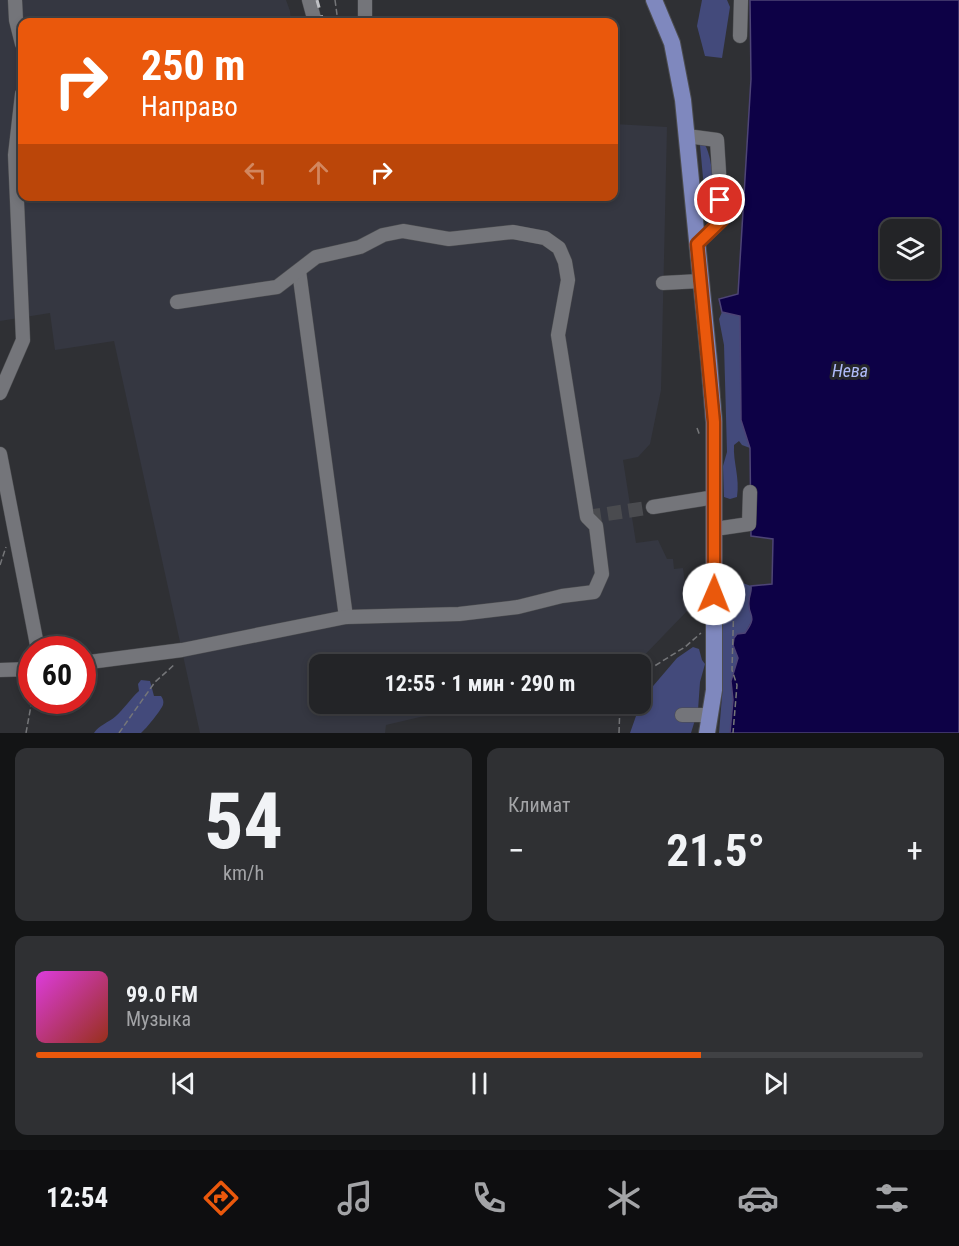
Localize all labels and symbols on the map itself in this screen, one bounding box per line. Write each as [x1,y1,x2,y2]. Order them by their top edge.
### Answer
pin [694,174,745,225]
water label: Нева [832,360,868,381]
position arrow [682,562,746,626]
speed limit sign: 60 [18,636,96,714]

